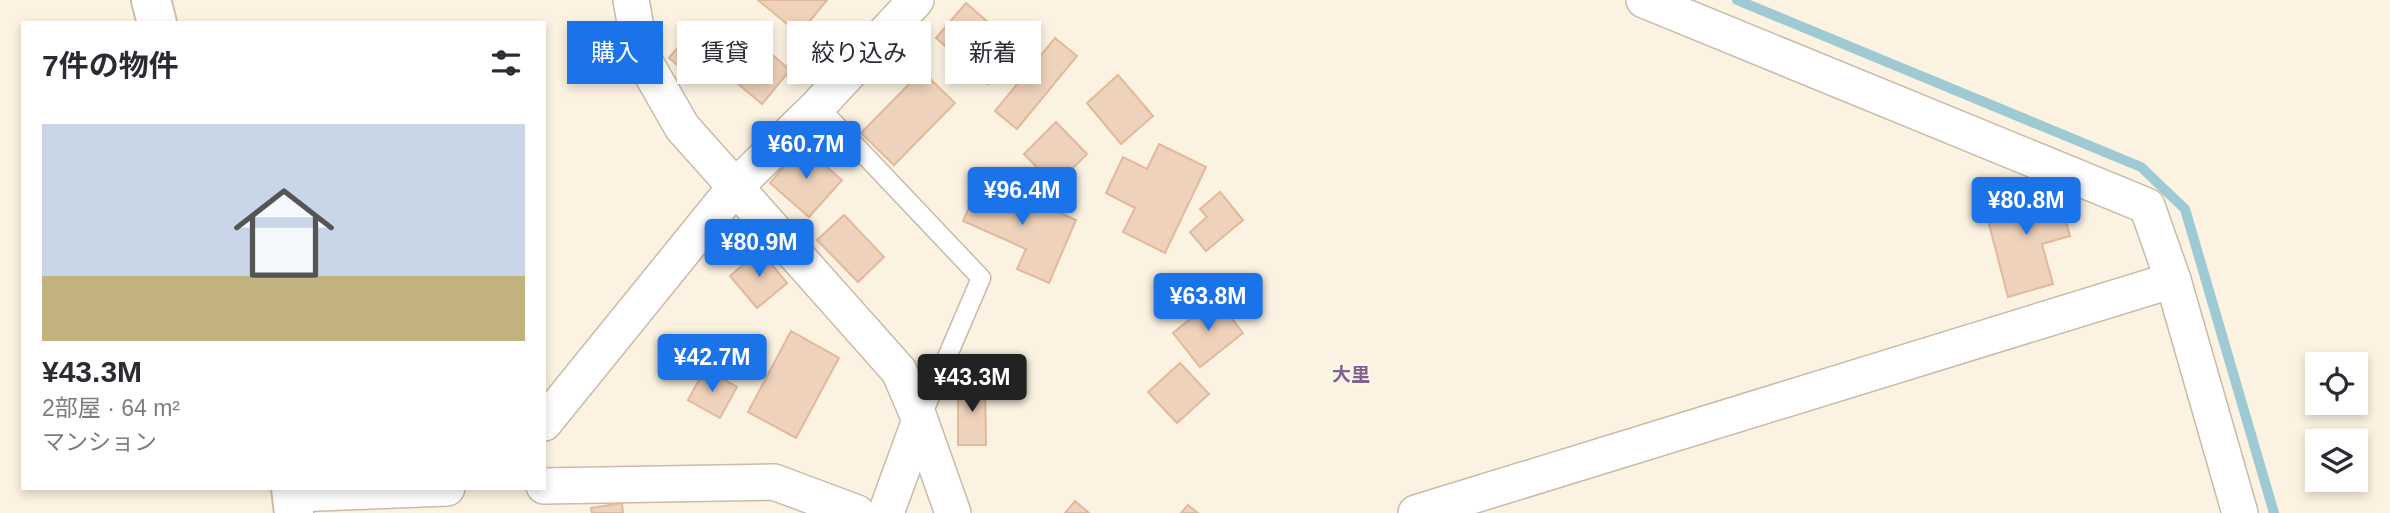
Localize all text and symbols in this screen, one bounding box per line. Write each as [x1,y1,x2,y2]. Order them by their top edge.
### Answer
chip: 購入 [567,21,663,84]
chip: 賃貸 [677,21,773,84]
chip: 絞り込み [787,21,931,84]
chip: 新着 [945,21,1041,84]
icon: filters [487,44,525,82]
text: 7件の物件 [42,49,179,82]
pin: ¥60.7M [749,122,863,181]
text: ¥60.7M [768,131,844,157]
pin: ¥96.4M [965,168,1079,227]
icon: home [221,170,347,296]
text: ¥96.4M [984,177,1060,203]
pin: ¥80.8M [1969,177,2083,237]
text: ¥80.8M [1988,187,2064,213]
pin: ¥80.9M [702,219,816,279]
text: ¥80.9M [721,229,797,255]
pin: ¥63.8M [1151,274,1265,333]
text: ¥63.8M [1170,283,1246,309]
pin: ¥42.7M [655,334,769,394]
text: ¥42.7M [674,344,750,370]
map controls [2305,352,2368,492]
button: locate [2305,352,2368,415]
pin: ¥43.3M [915,354,1029,414]
text: ¥43.3M [42,355,142,388]
text: ¥43.3M [934,364,1010,390]
district label: 大里 [1332,364,1370,385]
text: 2部屋 · 64 m² [42,395,180,421]
text: マンション [42,429,157,455]
button: layers [2305,429,2368,492]

